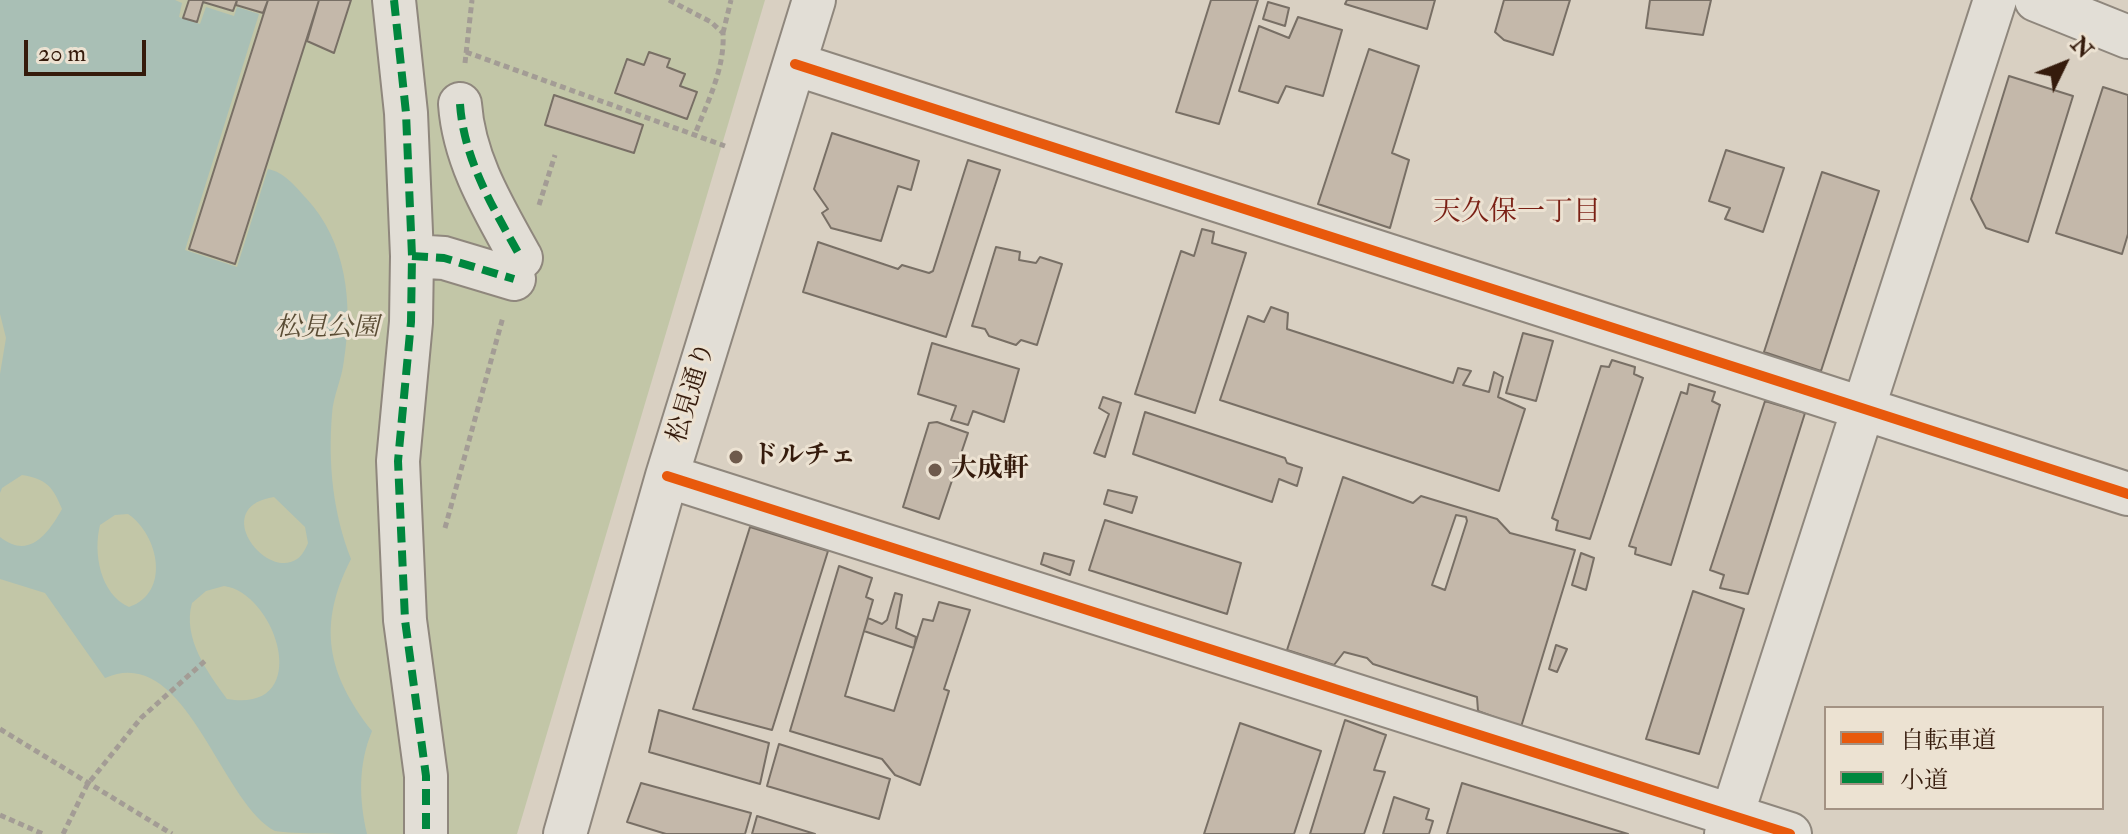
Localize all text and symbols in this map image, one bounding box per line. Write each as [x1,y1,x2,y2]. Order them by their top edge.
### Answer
scale bar [28,24,150,74]
north arrow [2024,24,2104,104]
text: N [2065,31,2099,64]
text: 20 m [38,38,86,69]
district label: 天久保一丁目 [1433,197,1601,231]
park label: 松見公園 [275,313,379,345]
street label: 松見通り [663,339,723,447]
place label: ドルチェ [752,441,856,473]
marker: ドルチェ [727,448,745,466]
place label: 大成軒 [951,454,1029,486]
marker: 大成軒 [926,461,944,479]
legend [1824,706,2104,810]
text: 自転車道 [1900,725,1996,756]
text: 小道 [1900,765,1948,796]

